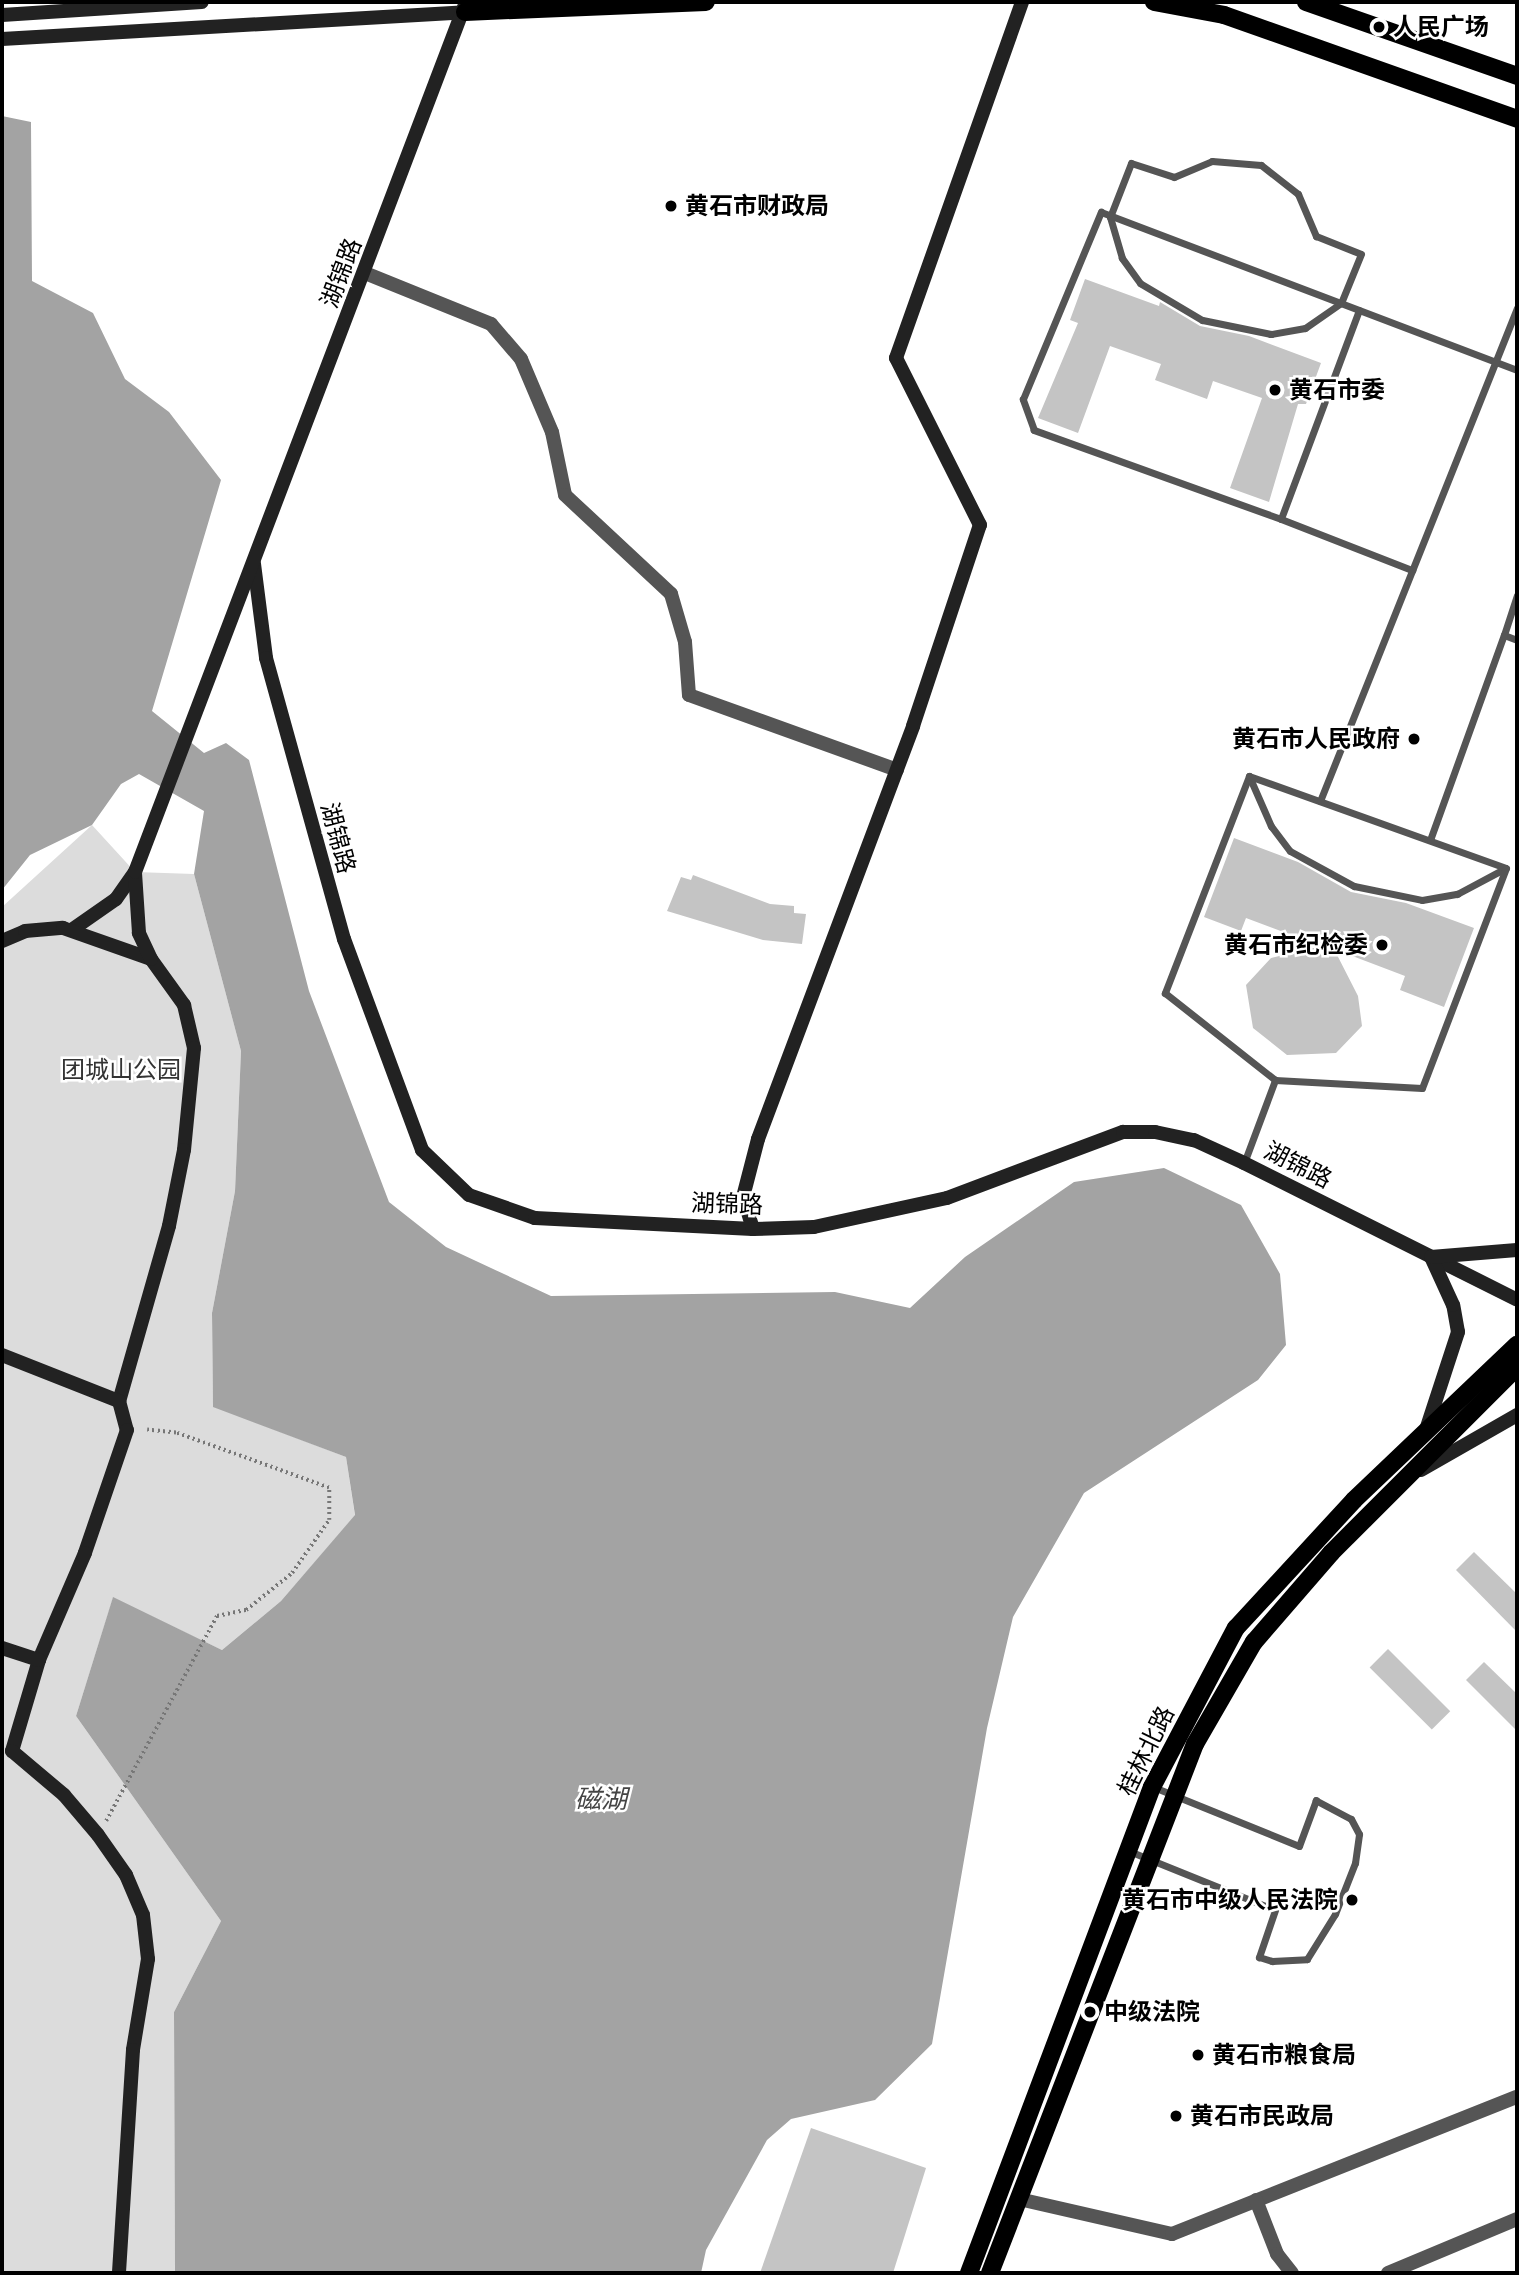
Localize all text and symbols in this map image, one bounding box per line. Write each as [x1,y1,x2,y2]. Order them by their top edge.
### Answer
place label: 人民广场 [1393,13,1489,41]
marker: 人民广场 [1371,19,1387,35]
place label: 黄石市财政局 [685,192,829,220]
marker: 黄石市财政局 [663,198,679,214]
street label: 湖锦路 [315,234,367,312]
place label: 黄石市委 [1289,376,1385,404]
marker: 黄石市委 [1267,382,1283,398]
place label: 黄石市人民政府 [1232,725,1400,753]
marker: 黄石市人民政府 [1406,731,1422,747]
street label: 湖锦路 [315,799,361,877]
place label: 黄石市纪检委 [1224,931,1368,959]
marker: 黄石市纪检委 [1374,937,1390,953]
park label: 团城山公园 [61,1056,181,1084]
street label: 湖锦路 [1259,1136,1337,1194]
street label: 湖锦路 [691,1188,763,1220]
street label: 桂林北路 [1112,1702,1180,1800]
water label: 磁湖 [575,1784,627,1816]
place label: 黄石市中级人民法院 [1122,1886,1338,1914]
marker: 黄石市中级人民法院 [1344,1892,1360,1908]
place label: 中级法院 [1104,1998,1200,2026]
marker: 中级法院 [1082,2004,1098,2020]
place label: 黄石市粮食局 [1212,2041,1356,2069]
marker: 黄石市粮食局 [1190,2047,1206,2063]
place label: 黄石市民政局 [1190,2102,1334,2130]
marker: 黄石市民政局 [1168,2108,1184,2124]

